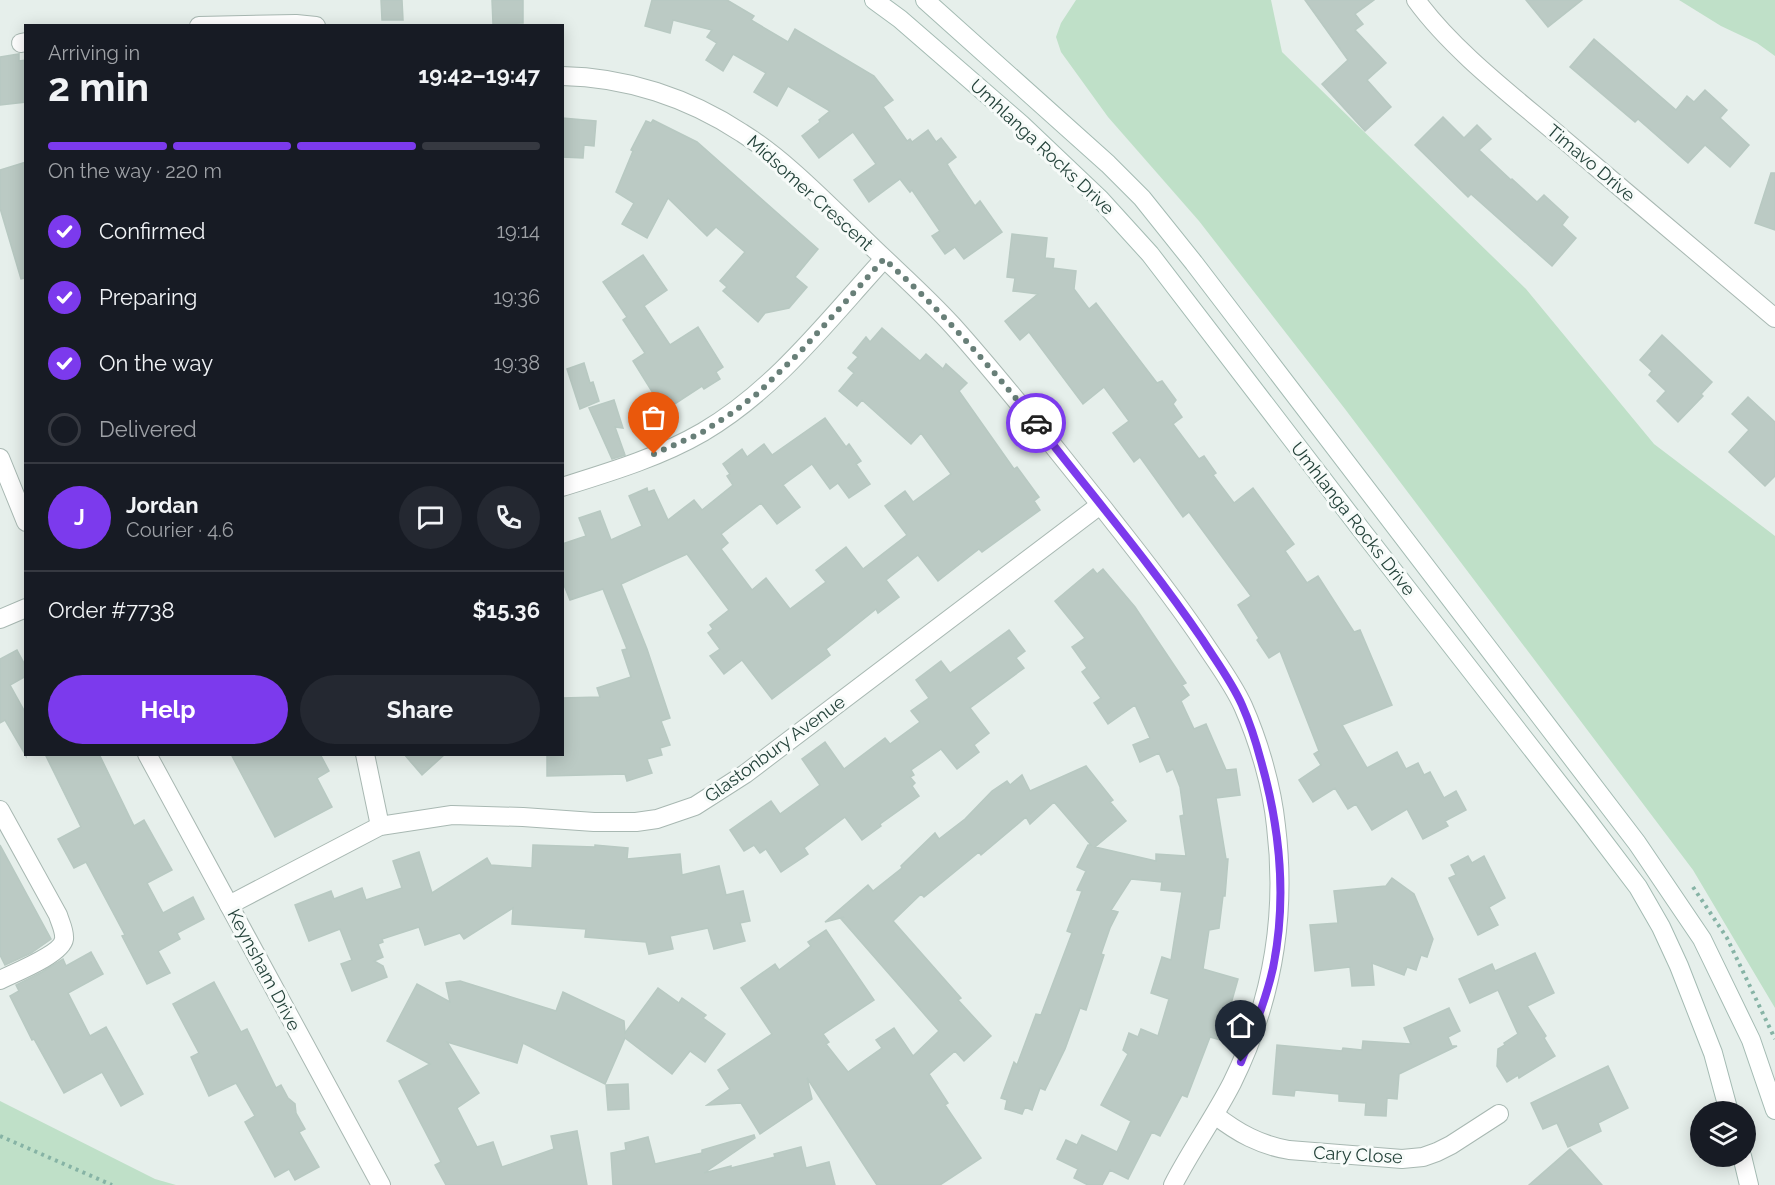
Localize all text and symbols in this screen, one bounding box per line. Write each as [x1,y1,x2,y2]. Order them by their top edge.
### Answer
text: Arriving in [48,41,140,65]
text: 19:42–19:47 [418,62,540,88]
text: 2 min [48,64,149,110]
street label: Umhlanga Rocks Drive [966,74,1119,219]
street label: Timavo Drive [1543,120,1640,206]
street label: Midsomer Crescent [743,131,878,255]
text: On the way · 220 m [48,159,222,183]
icon: check [48,215,81,248]
text: Confirmed [99,218,206,244]
text: 19:14 [496,219,540,243]
icon: check [48,281,81,314]
text: Preparing [99,284,197,310]
text: 19:36 [493,285,540,309]
icon: check [48,347,81,380]
text: On the way [99,350,213,376]
text: 19:38 [493,351,540,375]
pin [628,392,679,454]
courier [1006,393,1066,453]
icon: bag [637,401,670,434]
icon: car [1020,407,1053,440]
text: Delivered [99,416,197,442]
street label: Umhlanga Rocks Drive [1287,438,1420,600]
button: chat [399,486,462,549]
button: phone [477,486,540,549]
text: Jordan [126,492,198,518]
text: J [74,504,85,530]
text: Courier · 4.6 [126,518,234,542]
text: Order #7738 [48,597,175,623]
text: $15.36 [472,597,540,623]
button: Help [48,675,288,744]
button: Share [300,675,540,744]
street label: Glastonbury Avenue [701,690,849,806]
street label: Keynsham Drive [224,905,306,1035]
pin [1215,1000,1266,1062]
icon: home [1224,1009,1257,1042]
map controls [1690,1101,1756,1167]
button: layers [1690,1101,1756,1167]
street label: Cary Close [1313,1142,1404,1167]

